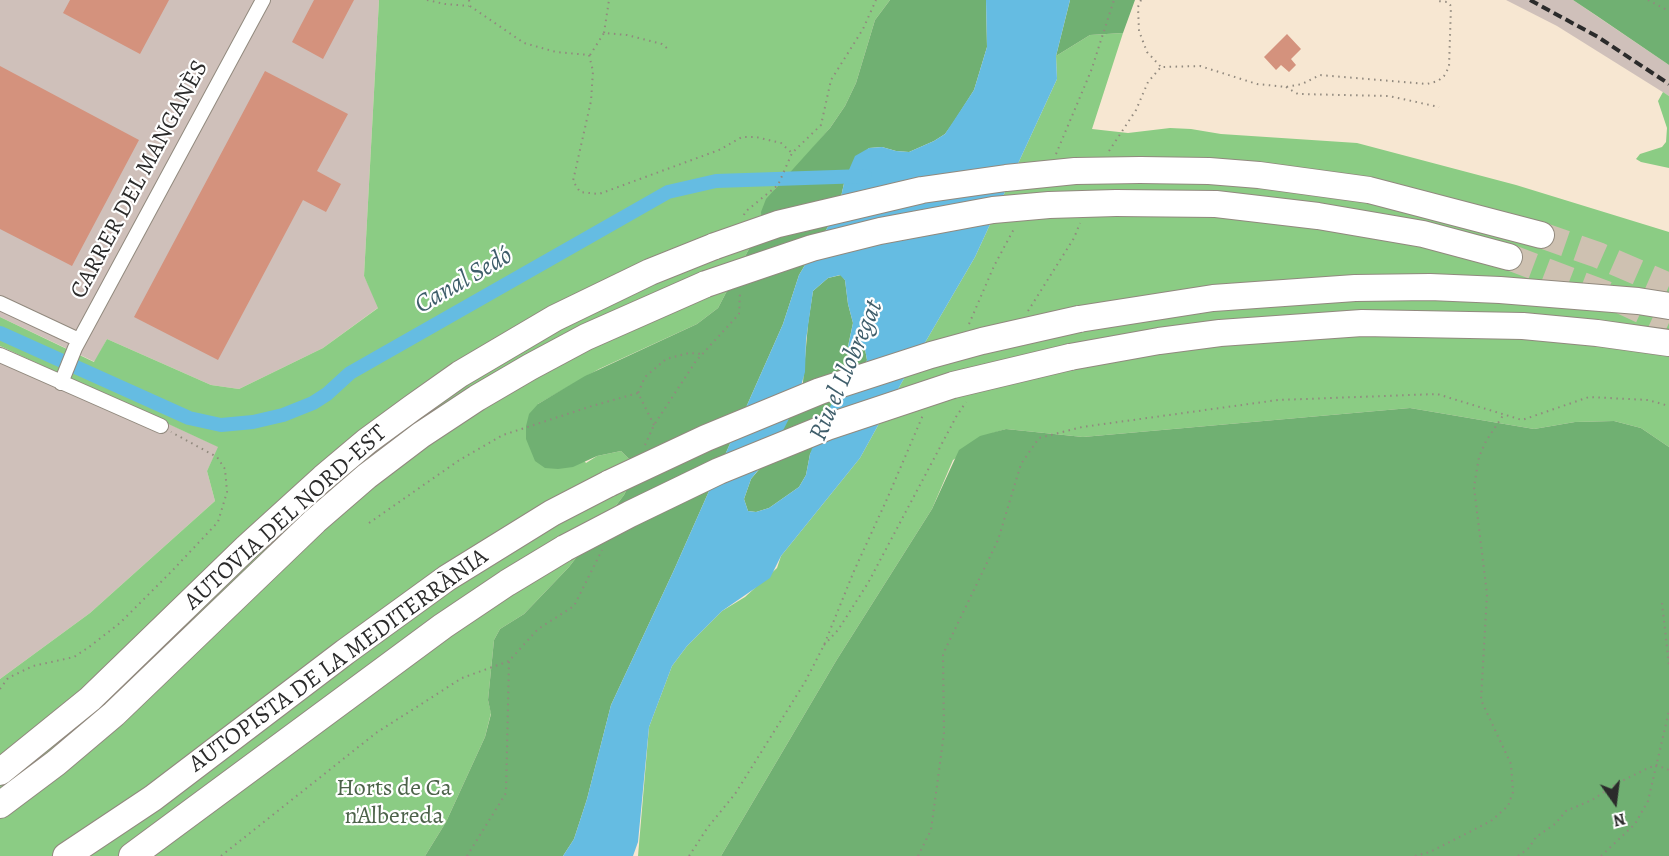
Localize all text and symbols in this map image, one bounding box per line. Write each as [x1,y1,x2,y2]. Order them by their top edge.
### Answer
street label: CARRER DEL MANGANÈS [65,56,215,304]
water label: Canal Sedó [410,241,518,321]
water label: Riu el Llobregat [803,296,891,446]
street label: AUTOVIA DEL NORD-EST [179,419,393,617]
street label: AUTOPISTA DE LA MEDITERRÀNIA [184,543,494,779]
north arrow [1585,772,1645,832]
park label: Horts de Ca n'Albereda [336,775,452,831]
text: N [1611,807,1628,832]

